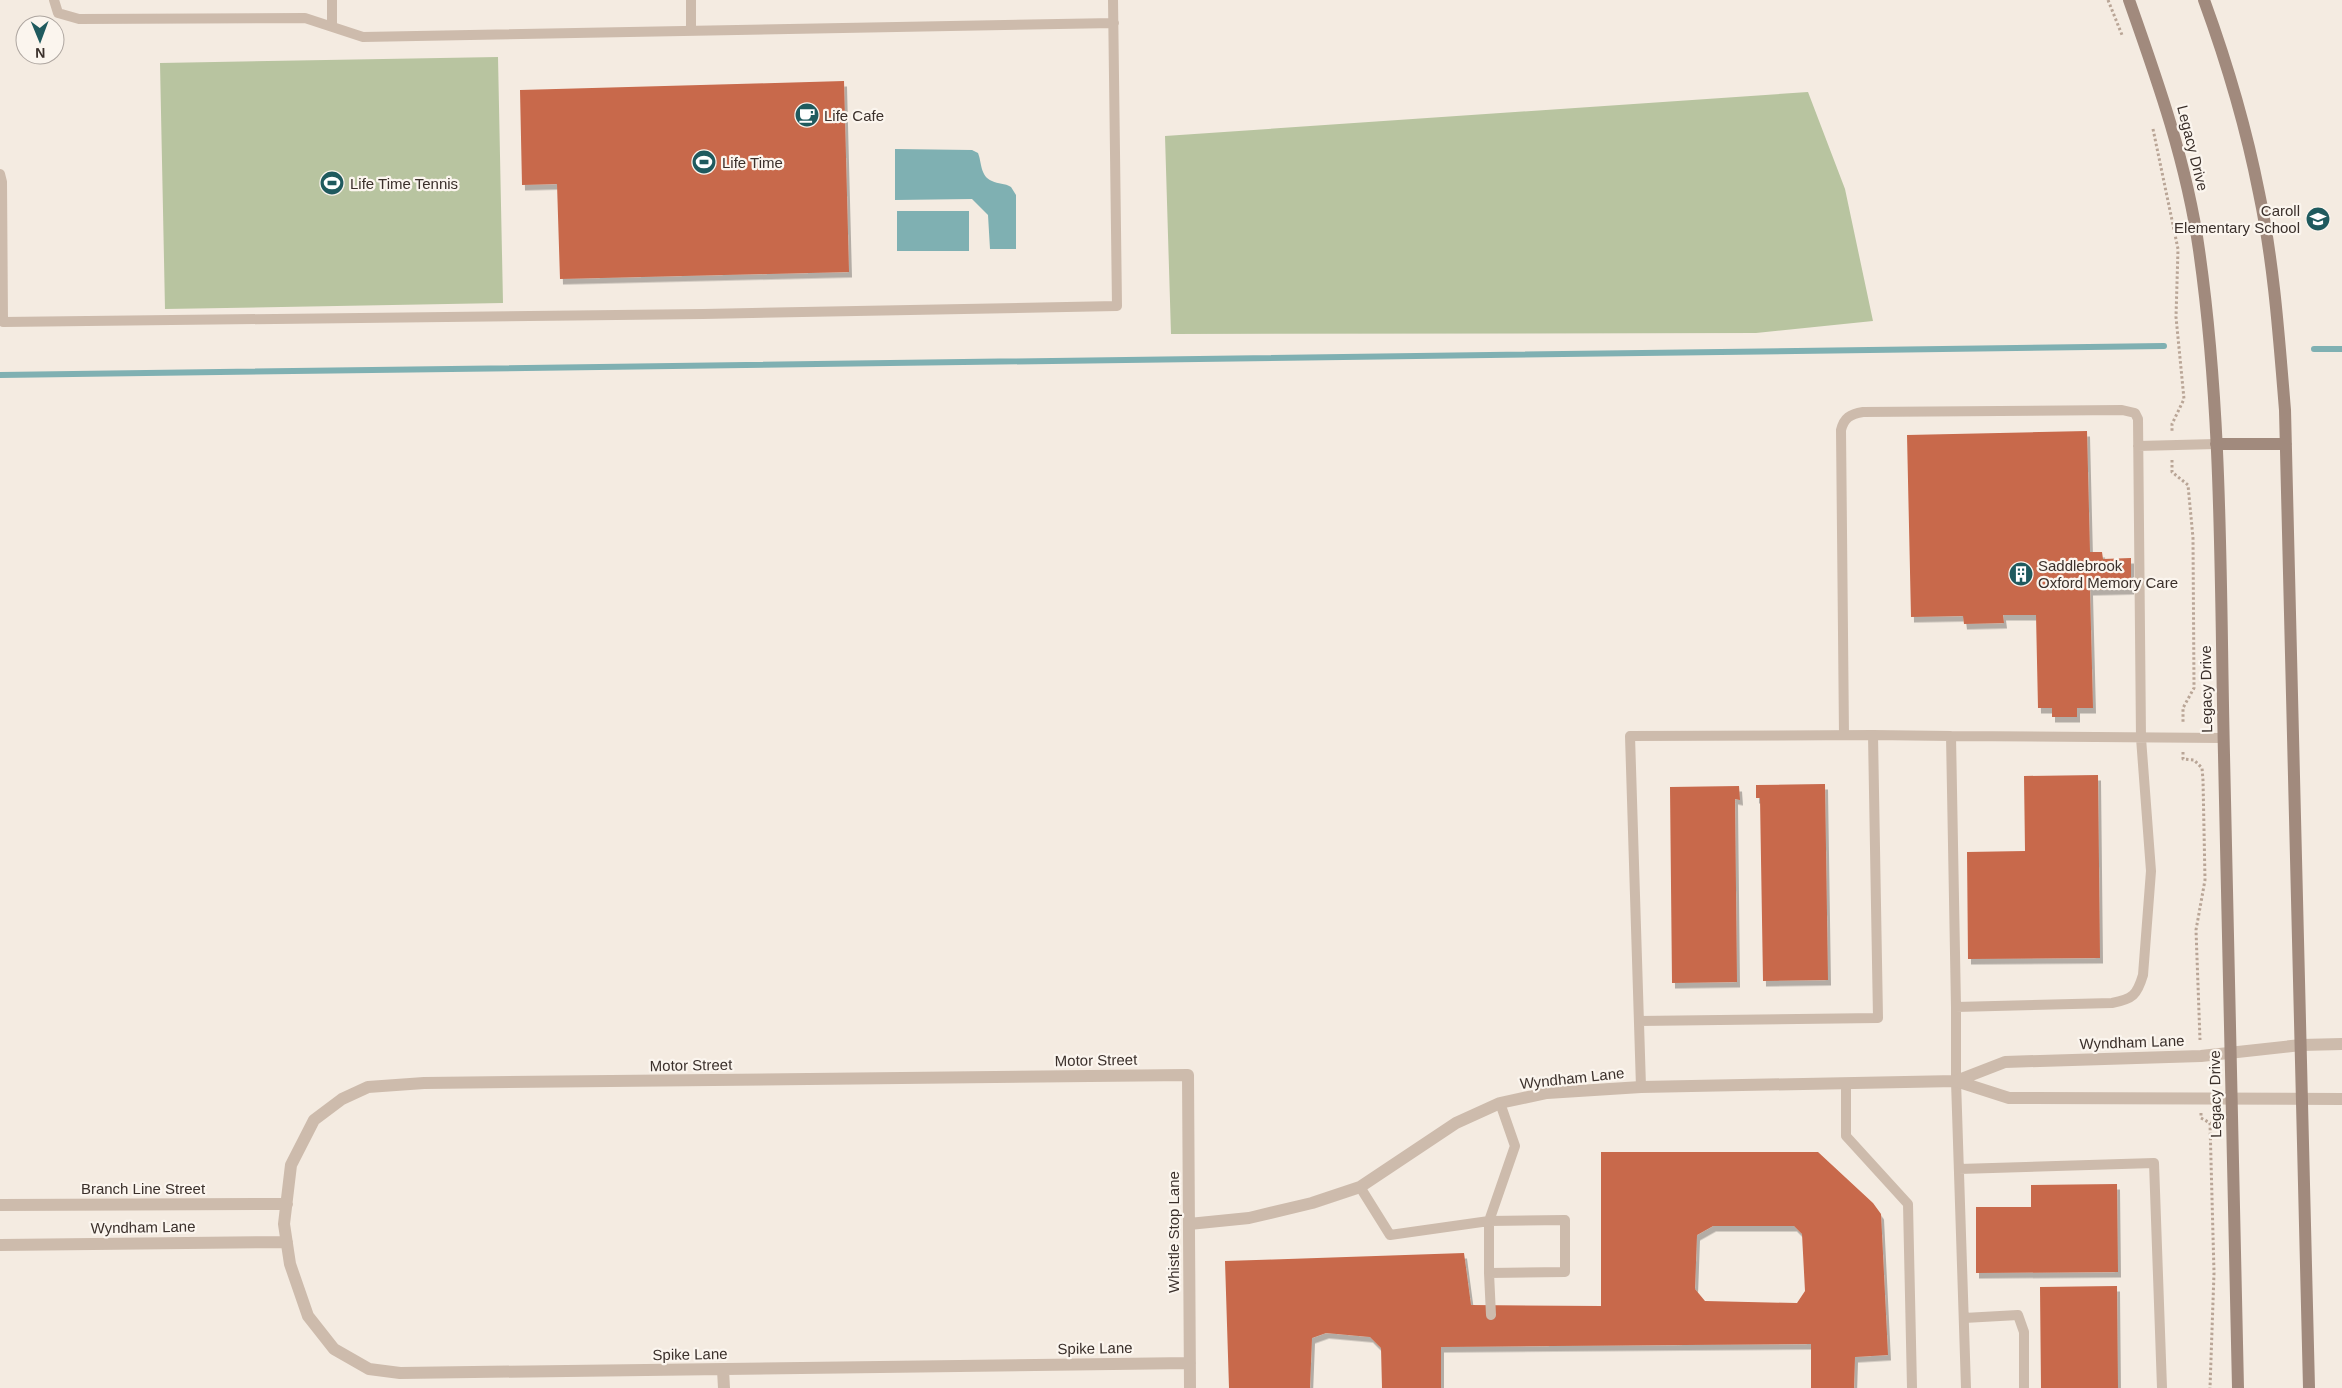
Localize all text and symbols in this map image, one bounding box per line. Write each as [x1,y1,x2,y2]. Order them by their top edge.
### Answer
north arrow [15,15,65,65]
text: N [35,45,45,61]
cafe icon: Life Cafe [794,102,820,128]
street label: Legacy Drive [2174,103,2212,193]
place label: Life Cafe [824,107,884,124]
sports icon: Life Time [691,149,717,175]
place label: Life Time [722,154,783,171]
sports icon: Life Time Tennis [319,170,345,196]
place label: Life Time Tennis [350,175,458,192]
place label: Caroll Elementary School [2174,202,2300,236]
school or university icon: Caroll Elementary School [2305,206,2331,232]
place label: Saddlebrook Oxford Memory Care [2038,557,2178,591]
building icon: Saddlebrook Oxford Memory Care [2008,561,2034,587]
street label: Legacy Drive [2197,645,2215,733]
street label: Wyndham Lane [2079,1032,2185,1052]
street label: Legacy Drive [2206,1050,2224,1138]
street label: Motor Street [1055,1051,1138,1069]
street label: Motor Street [650,1056,733,1074]
street label: Wyndham Lane [1519,1064,1625,1092]
street label: Whistle Stop Lane [1165,1171,1182,1293]
street label: Branch Line Street [81,1180,206,1197]
street label: Wyndham Lane [90,1218,196,1236]
street label: Spike Lane [1057,1339,1133,1357]
street label: Spike Lane [652,1345,728,1363]

